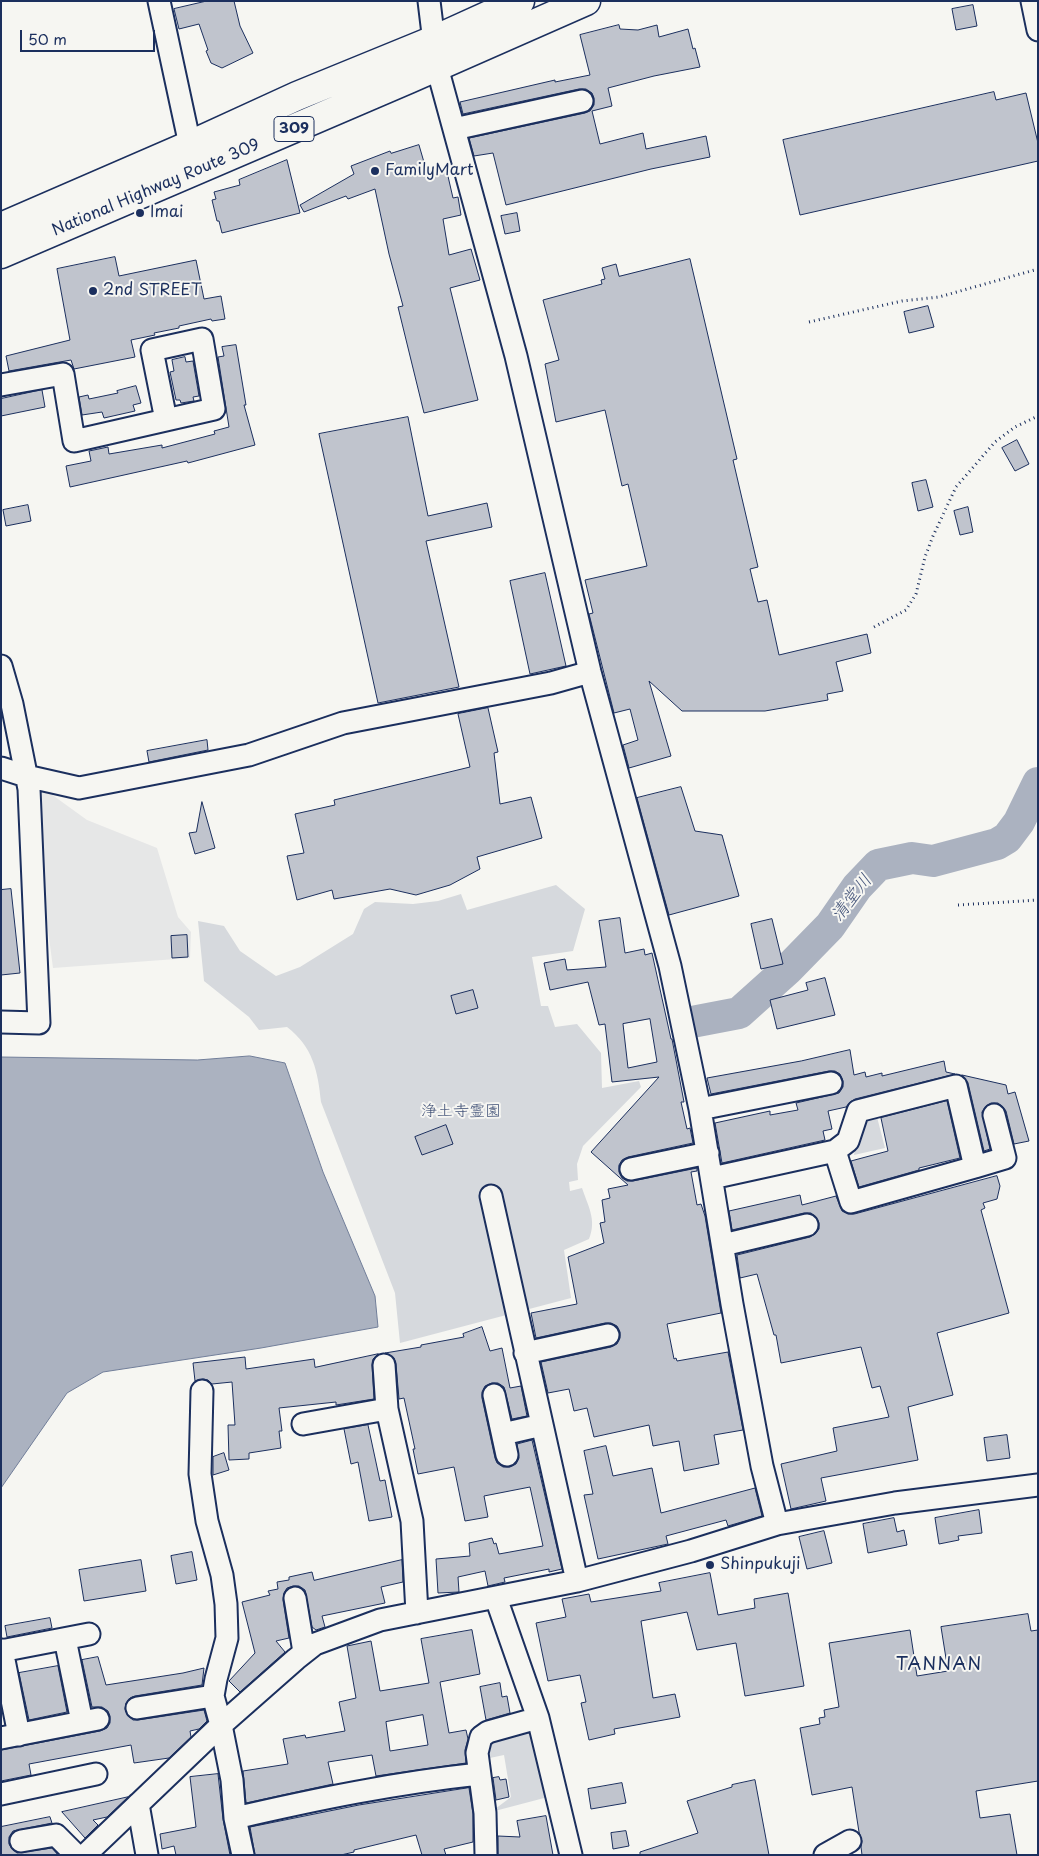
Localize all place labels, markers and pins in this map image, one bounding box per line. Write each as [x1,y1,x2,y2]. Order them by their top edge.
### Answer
place label: FamilyMart [385,161,473,181]
marker: FamilyMart [369,165,381,177]
place label: Imai [150,203,183,223]
marker: Imai [134,207,146,219]
place label: 2nd STREET [103,281,202,301]
marker: 2nd STREET [87,285,99,297]
place label: Shinpukuji [720,1555,801,1575]
marker: Shinpukuji [704,1559,716,1571]

